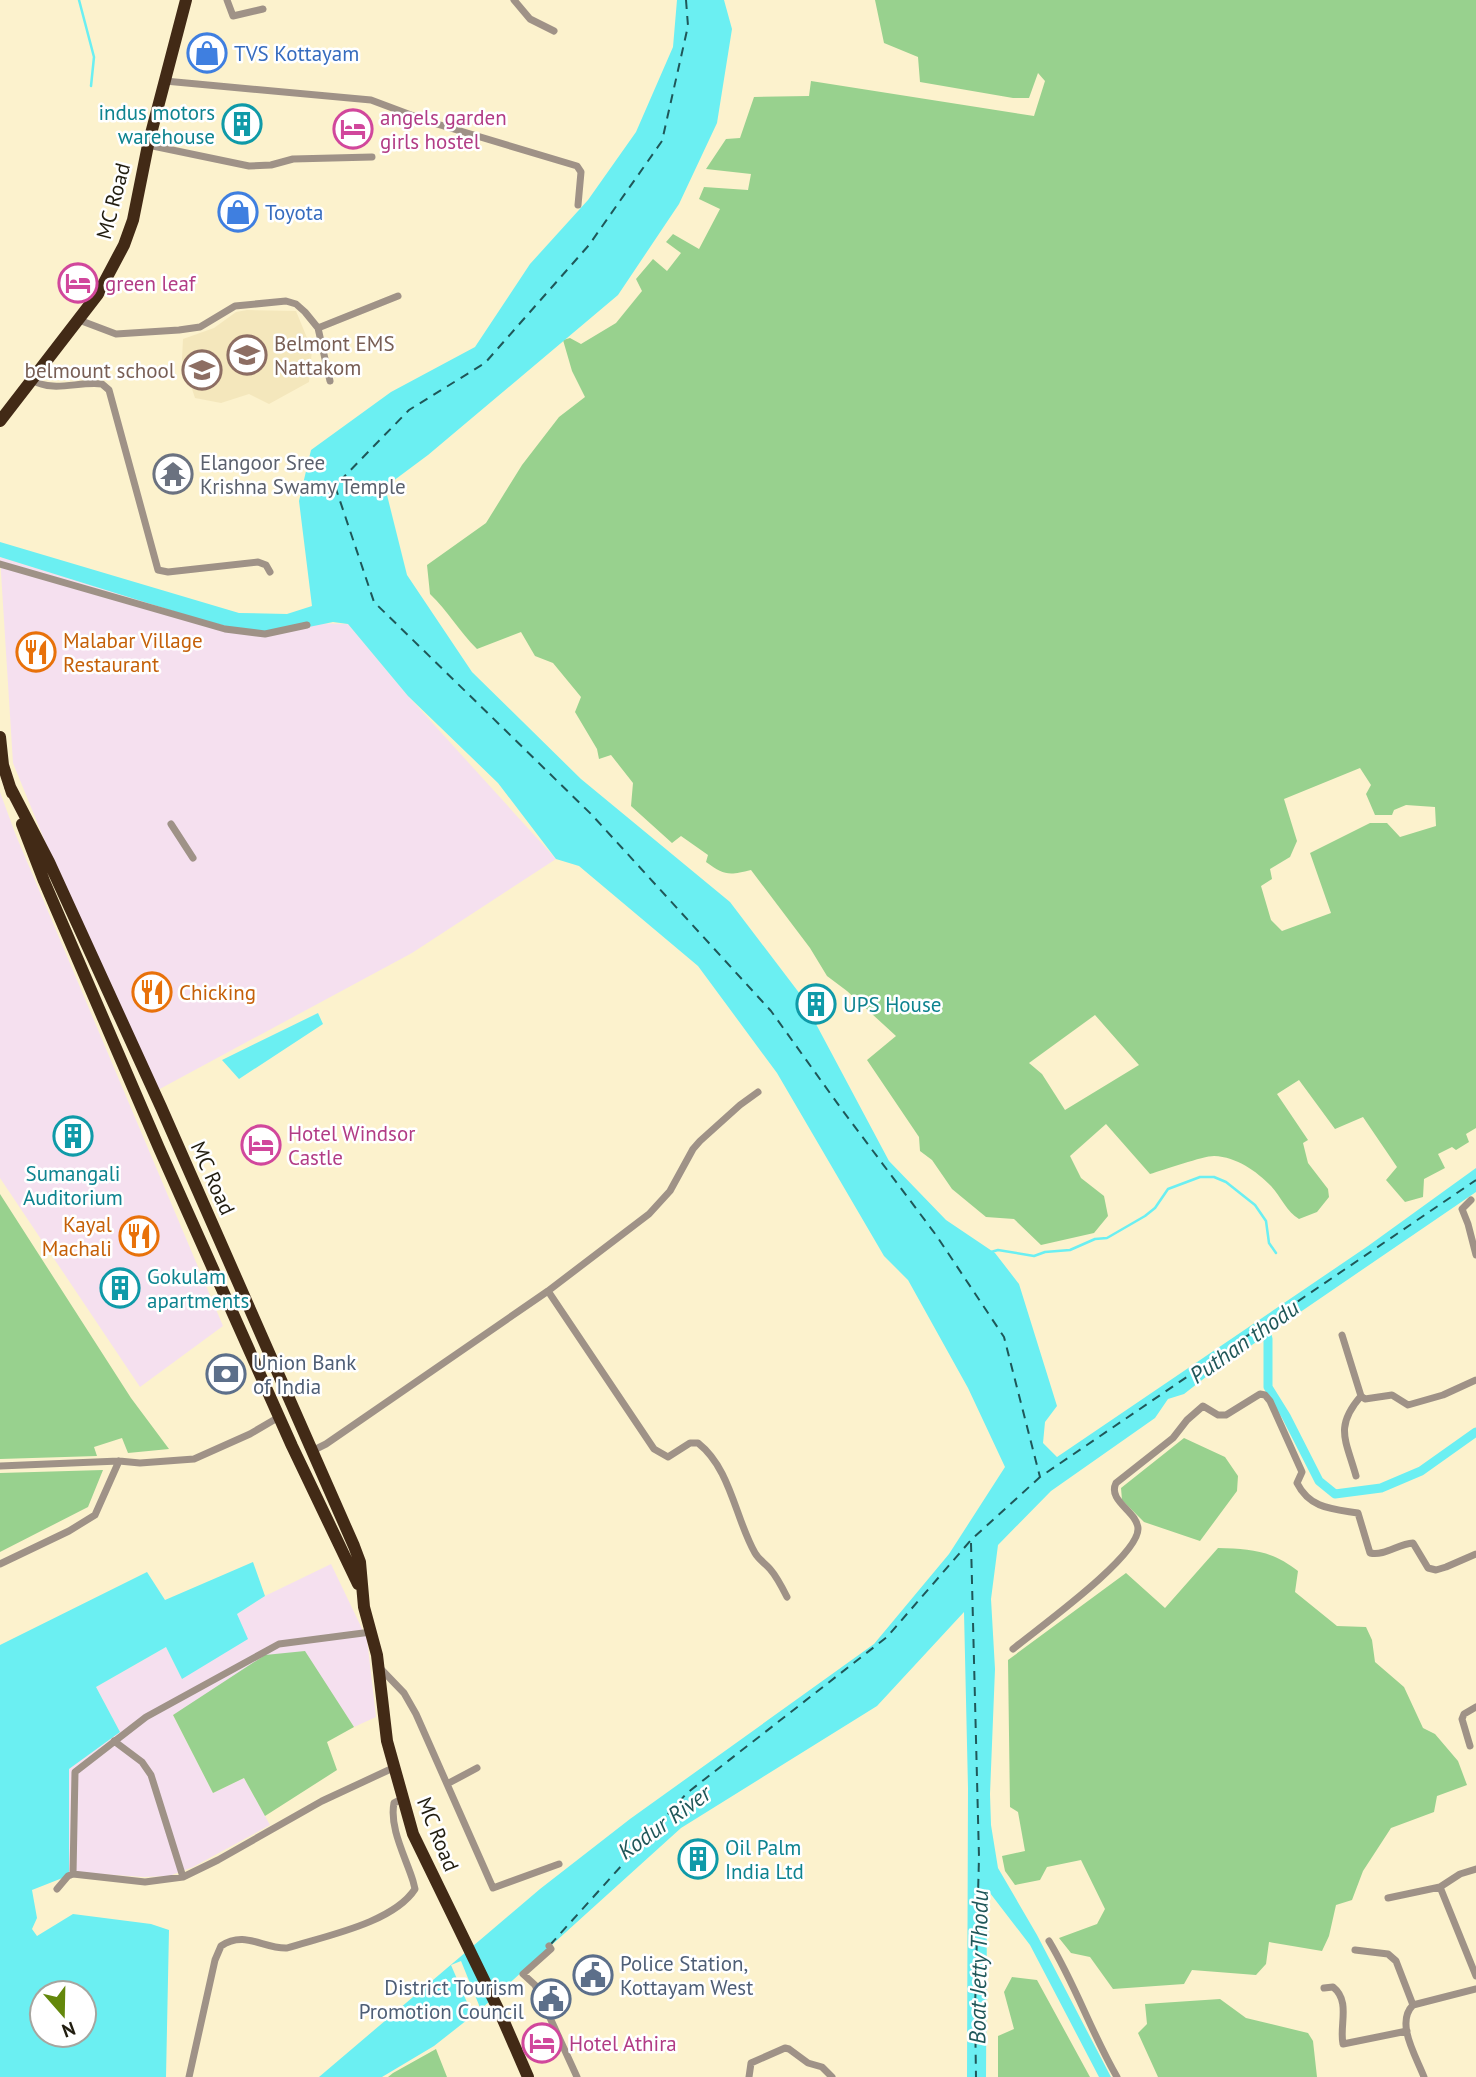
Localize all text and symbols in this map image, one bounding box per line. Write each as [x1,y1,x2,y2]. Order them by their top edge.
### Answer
shop icon: TVS Kottayam [186,32,228,74]
place label: TVS Kottayam [234,40,359,67]
place label: indus motors warehouse [98,99,215,150]
building icon: indus motors warehouse [221,103,263,145]
place label: angels garden girls hostel [380,104,507,155]
hotel icon: angels garden girls hostel [332,108,374,150]
street label: MC Road [90,160,136,242]
shop icon: Toyota [217,191,259,233]
place label: Toyota [265,199,323,226]
hotel icon: green leaf [57,262,99,304]
place label: green leaf [105,270,197,297]
place label: Belmont EMS Nattakom [274,330,395,381]
school or university icon: Belmont EMS Nattakom [226,334,268,376]
school or university icon: belmount school [181,349,223,391]
place label: belmount school [25,357,175,384]
place label: Elangoor Sree Krishna Swamy Temple [200,449,406,500]
temple icon: Elangoor Sree Krishna Swamy Temple [152,453,194,495]
place label: Malabar Village Restaurant [63,627,203,678]
restaurant icon: Malabar Village Restaurant [15,631,57,673]
restaurant icon: Chicking [131,971,173,1013]
place label: Chicking [179,979,256,1006]
building icon: UPS House [795,983,837,1025]
place label: UPS House [843,991,941,1018]
building icon: Sumangali Auditorium [52,1115,94,1157]
place label: Hotel Windsor Castle [288,1120,415,1171]
hotel icon: Hotel Windsor Castle [240,1124,282,1166]
street label: MC Road [185,1137,241,1219]
place label: Sumangali Auditorium [23,1160,123,1211]
place label: Kayal Machali [42,1211,112,1262]
restaurant icon: Kayal Machali [118,1215,160,1257]
place label: Gokulam apartments [147,1263,249,1314]
building icon: Gokulam apartments [99,1267,141,1309]
water label: Puthan thodu [1184,1293,1305,1389]
place label: Union Bank of India [253,1349,356,1400]
bank icon: Union Bank of India [205,1353,247,1395]
water label: Kodur River [612,1778,717,1865]
street label: MC Road [411,1793,465,1875]
place label: Oil Palm India Ltd [725,1834,804,1885]
building icon: Oil Palm India Ltd [677,1838,719,1880]
water label: Boat Jetty Thodu [962,1889,994,2044]
place label: Police Station, Kottayam West [620,1950,753,2001]
public building icon: Police Station, Kottayam West [572,1954,614,1996]
place label: District Tourism Promotion Council [359,1974,524,2025]
public building icon: District Tourism Promotion Council [530,1978,572,2020]
north arrow [28,1979,98,2049]
text: N [59,2017,79,2043]
hotel icon: Hotel Athira [521,2022,563,2064]
place label: Hotel Athira [569,2030,677,2057]

